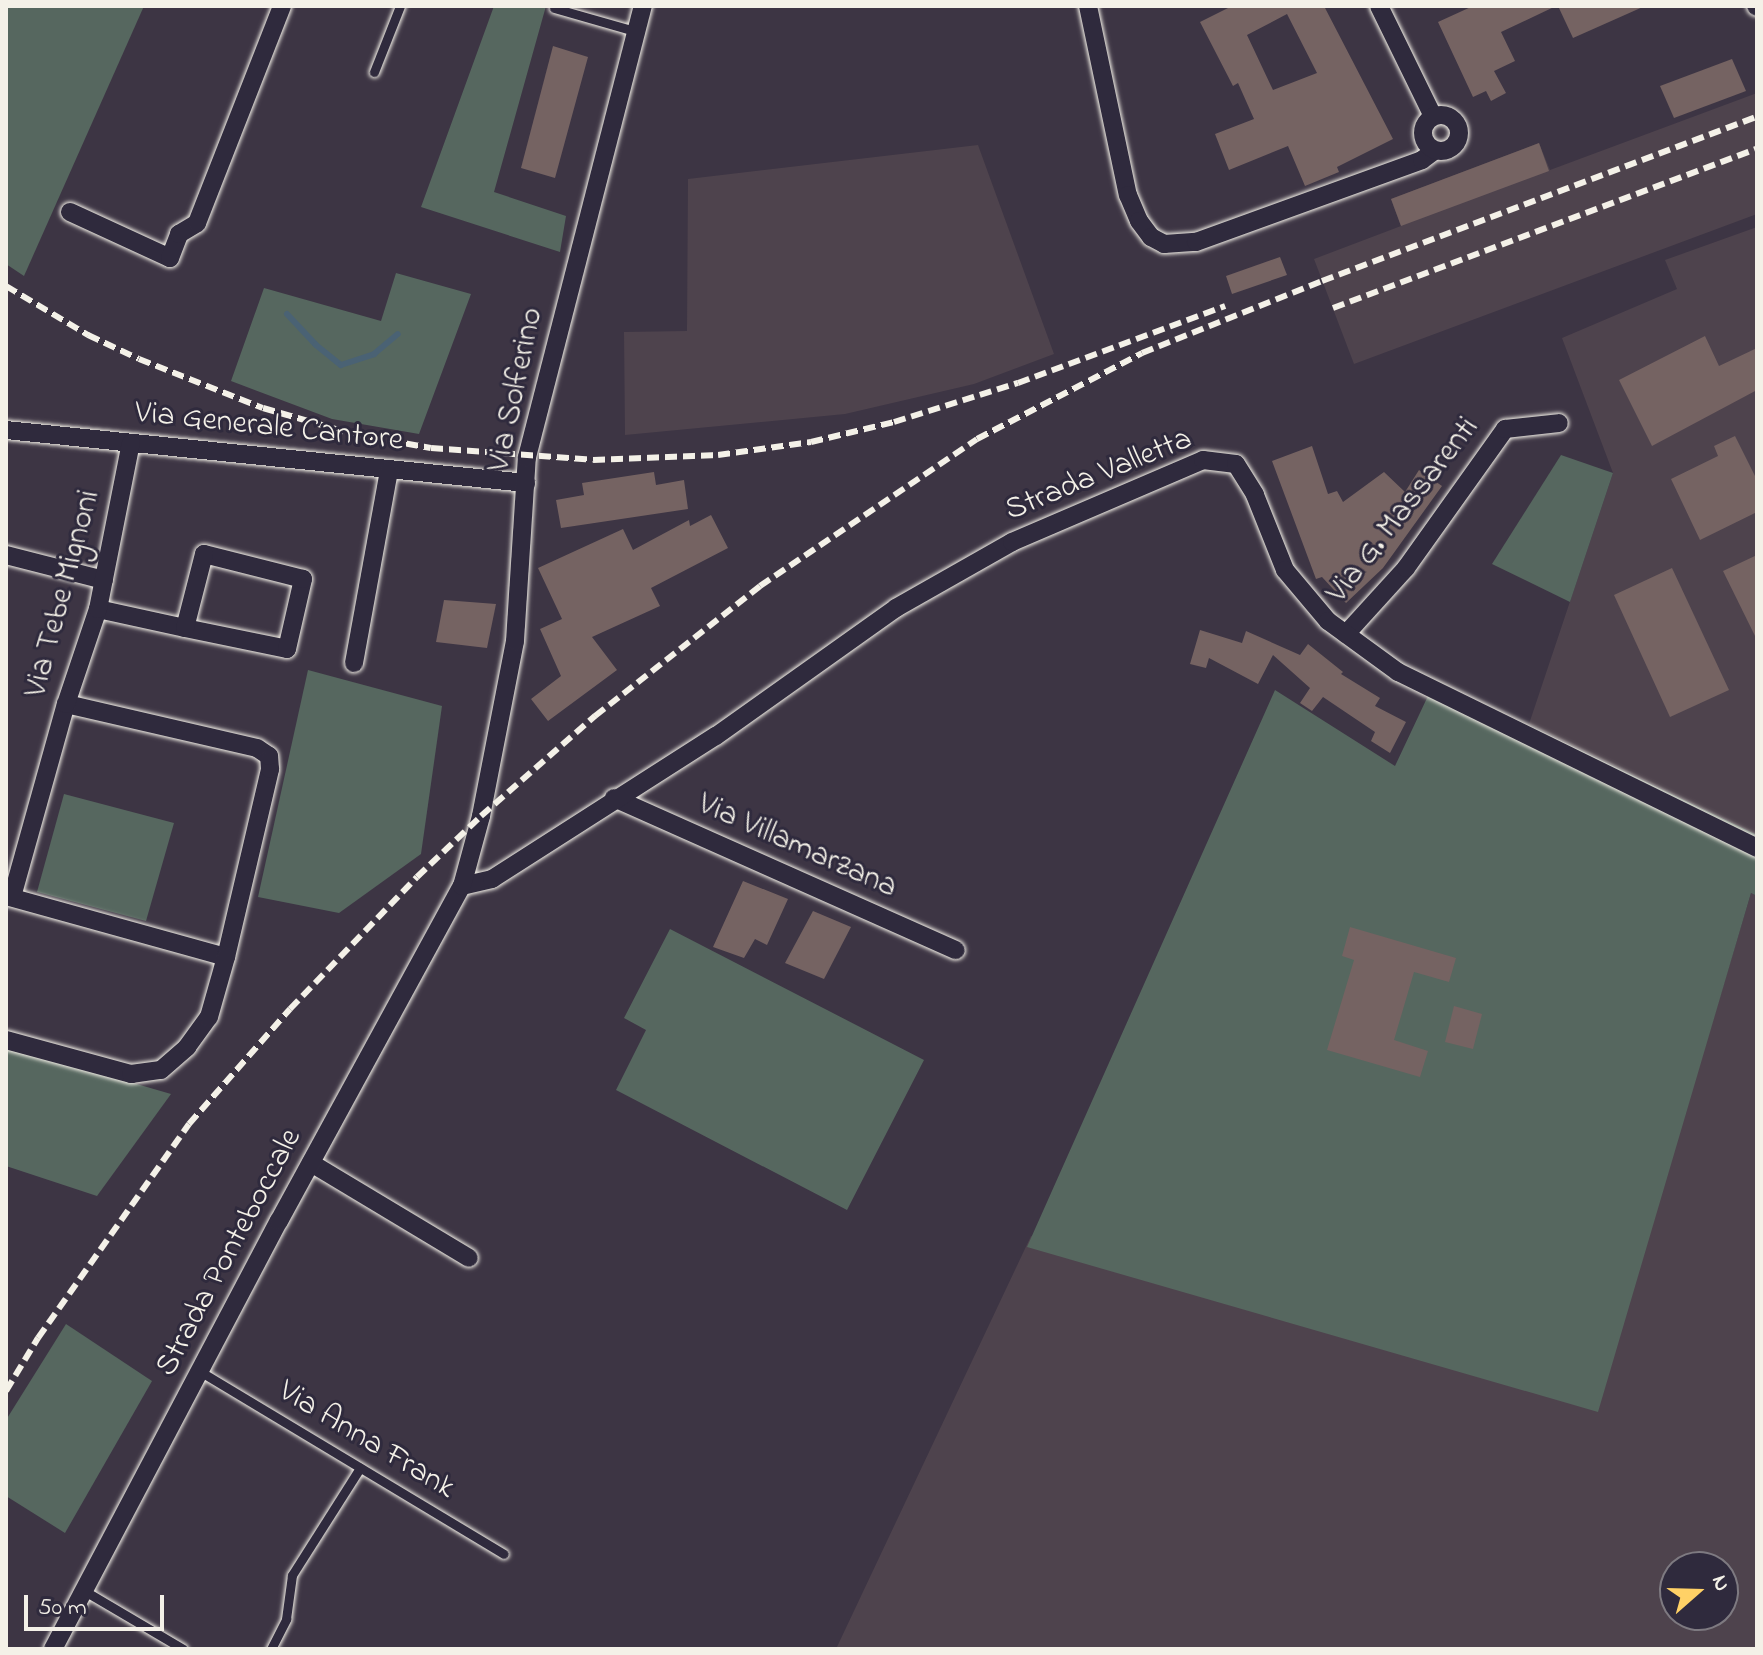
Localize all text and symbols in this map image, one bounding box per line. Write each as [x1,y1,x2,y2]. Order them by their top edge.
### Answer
street label: Via Solferino [481,305,553,475]
street label: Via Generale Cantore [133,395,405,461]
street label: Via G. Massarenti [1319,410,1489,612]
street label: Strada Valletta [1000,421,1198,531]
street label: Via Tebe Mignoni [18,486,110,702]
street label: Via Villamarzana [691,786,903,908]
street label: Strada Ponteboccale [149,1123,311,1383]
street label: Via Anna Frank [271,1373,461,1509]
north arrow [1659,1551,1739,1631]
text: N [1702,1571,1737,1596]
scale bar [28,1579,168,1629]
text: 50 m [38,1591,87,1626]

